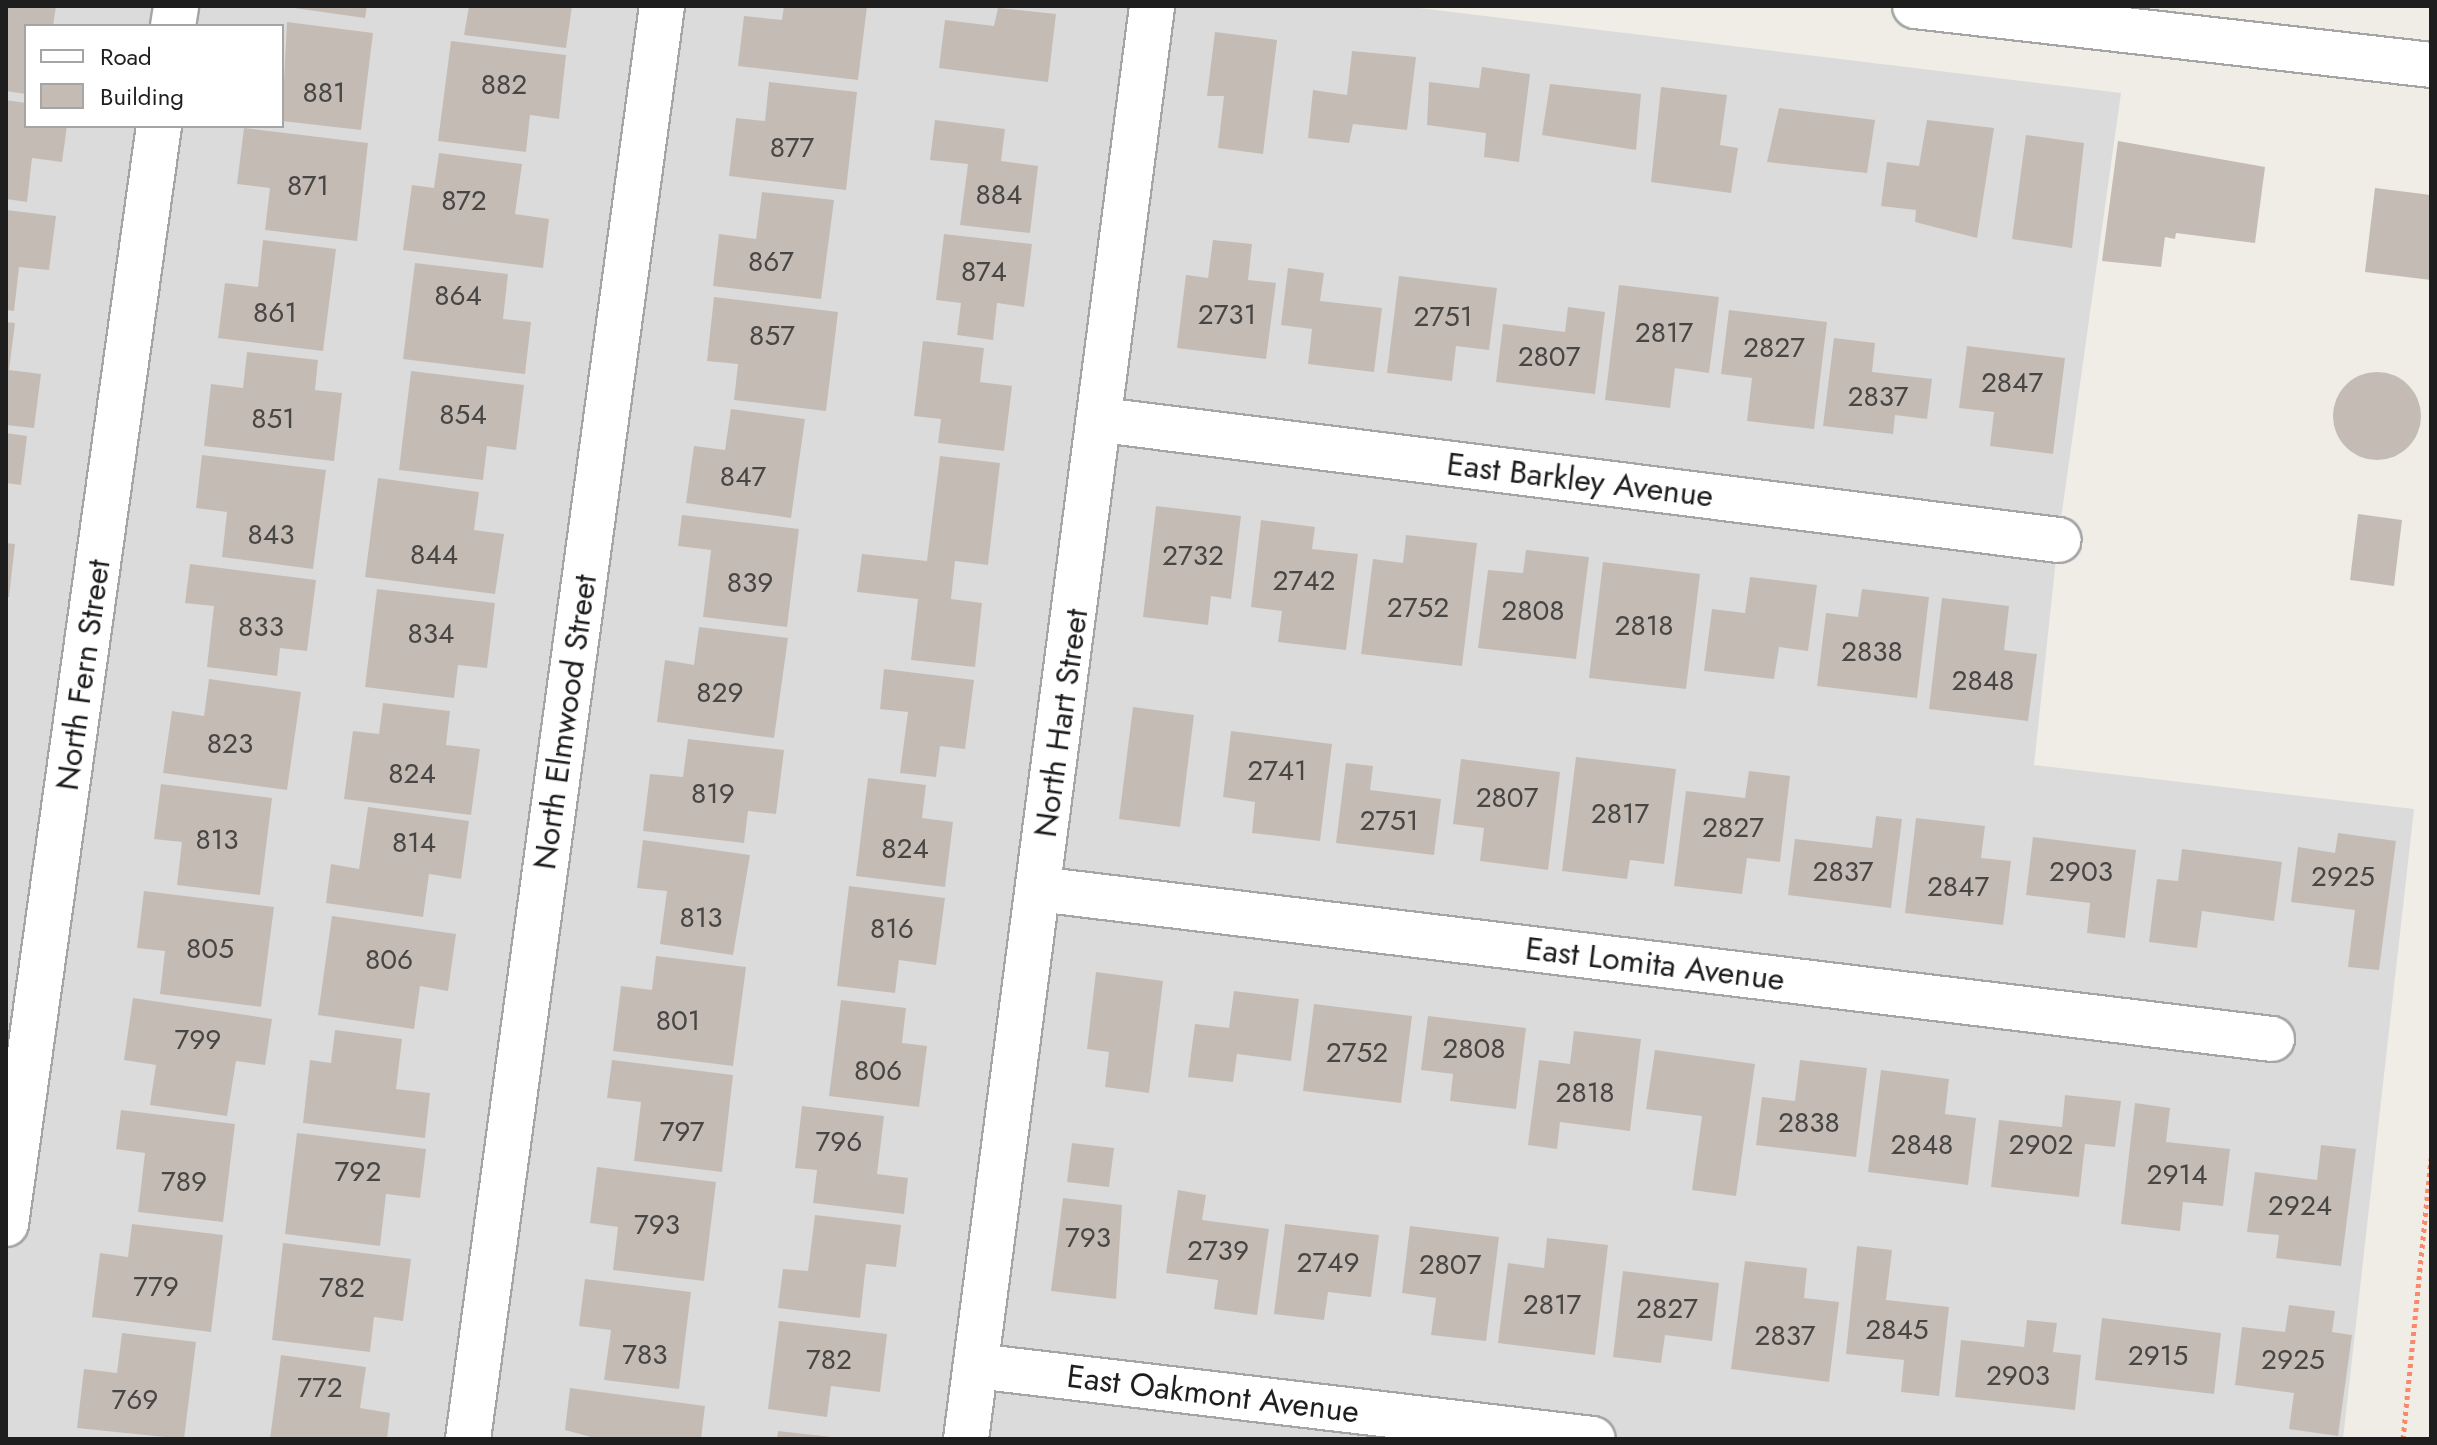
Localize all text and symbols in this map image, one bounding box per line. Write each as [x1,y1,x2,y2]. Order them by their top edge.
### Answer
legend [24,24,284,128]
text: Road [100,39,152,74]
house number: 882 [481,68,527,102]
house number: 881 [302,76,346,110]
text: Building [100,79,184,114]
house number: 877 [770,131,814,165]
house number: 871 [287,169,329,203]
house number: 884 [976,178,1022,212]
house number: 872 [441,184,487,218]
house number: 867 [748,245,794,279]
house number: 874 [961,255,1007,289]
house number: 864 [434,279,482,313]
house number: 861 [253,296,297,330]
house number: 2731 [1198,298,1256,332]
house number: 2751 [1413,300,1473,334]
house number: 2817 [1635,316,1693,350]
house number: 857 [749,319,795,353]
house number: 2827 [1743,331,1805,365]
house number: 2807 [1518,340,1580,374]
house number: 2847 [1981,366,2043,400]
house number: 2837 [1848,380,1908,414]
house number: 854 [439,398,487,432]
house number: 851 [251,402,295,436]
street label: East Barkley Avenue [1445,445,1715,515]
house number: 847 [720,460,766,494]
house number: 843 [248,518,294,552]
house number: 844 [410,538,458,572]
house number: 2732 [1162,539,1224,573]
street label: North Fern Street [48,557,118,793]
house number: 2742 [1273,564,1335,598]
house number: 839 [727,566,773,600]
street label: North Elmwood Street [525,572,605,872]
house number: 2752 [1387,591,1449,625]
house number: 2808 [1501,594,1565,628]
street label: North Hart Street [1026,606,1096,840]
house number: 2818 [1614,609,1674,643]
house number: 833 [238,610,284,644]
house number: 834 [408,617,454,651]
house number: 2838 [1841,635,1903,669]
house number: 2848 [1952,664,2014,698]
house number: 829 [696,676,744,710]
house number: 823 [207,727,253,761]
house number: 2741 [1247,754,1307,788]
house number: 824 [388,757,436,791]
house number: 819 [691,777,735,811]
house number: 2807 [1476,781,1538,815]
house number: 2817 [1591,797,1649,831]
house number: 2751 [1359,804,1419,838]
house number: 2827 [1702,811,1764,845]
house number: 813 [195,823,239,857]
house number: 814 [392,826,436,860]
house number: 824 [881,832,929,866]
house number: 2837 [1813,855,1873,889]
house number: 2903 [2049,855,2113,889]
house number: 2925 [2311,860,2375,894]
house number: 2847 [1927,870,1989,904]
house number: 813 [679,901,723,935]
house number: 816 [870,912,914,946]
street label: East Lomita Avenue [1523,929,1787,999]
house number: 805 [186,932,234,966]
house number: 806 [365,943,413,977]
house number: 801 [656,1004,700,1038]
house number: 799 [175,1023,221,1057]
house number: 2808 [1442,1032,1506,1066]
house number: 2752 [1326,1036,1388,1070]
house number: 806 [854,1054,902,1088]
house number: 2818 [1555,1076,1615,1110]
house number: 2838 [1778,1106,1840,1140]
house number: 797 [660,1115,704,1149]
house number: 796 [816,1125,862,1159]
house number: 2848 [1891,1128,1953,1162]
house number: 2902 [2009,1128,2073,1162]
house number: 792 [335,1155,381,1189]
house number: 2914 [2147,1158,2207,1192]
house number: 789 [161,1165,207,1199]
house number: 2924 [2268,1189,2332,1223]
house number: 793 [634,1208,680,1242]
house number: 793 [1065,1221,1111,1255]
house number: 2739 [1187,1234,1249,1268]
house number: 2749 [1296,1246,1360,1280]
house number: 2807 [1419,1248,1481,1282]
house number: 779 [133,1270,179,1304]
house number: 782 [319,1271,365,1305]
house number: 2817 [1523,1288,1581,1322]
house number: 2827 [1636,1292,1698,1326]
house number: 2845 [1865,1313,1929,1347]
house number: 2837 [1755,1319,1815,1353]
house number: 783 [622,1338,668,1372]
house number: 2915 [2128,1339,2188,1373]
house number: 782 [806,1343,852,1377]
house number: 2925 [2261,1343,2325,1377]
street label: East Oakmont Avenue [1065,1357,1361,1431]
house number: 2903 [1986,1359,2050,1393]
house number: 772 [297,1371,343,1405]
house number: 769 [112,1383,158,1417]

